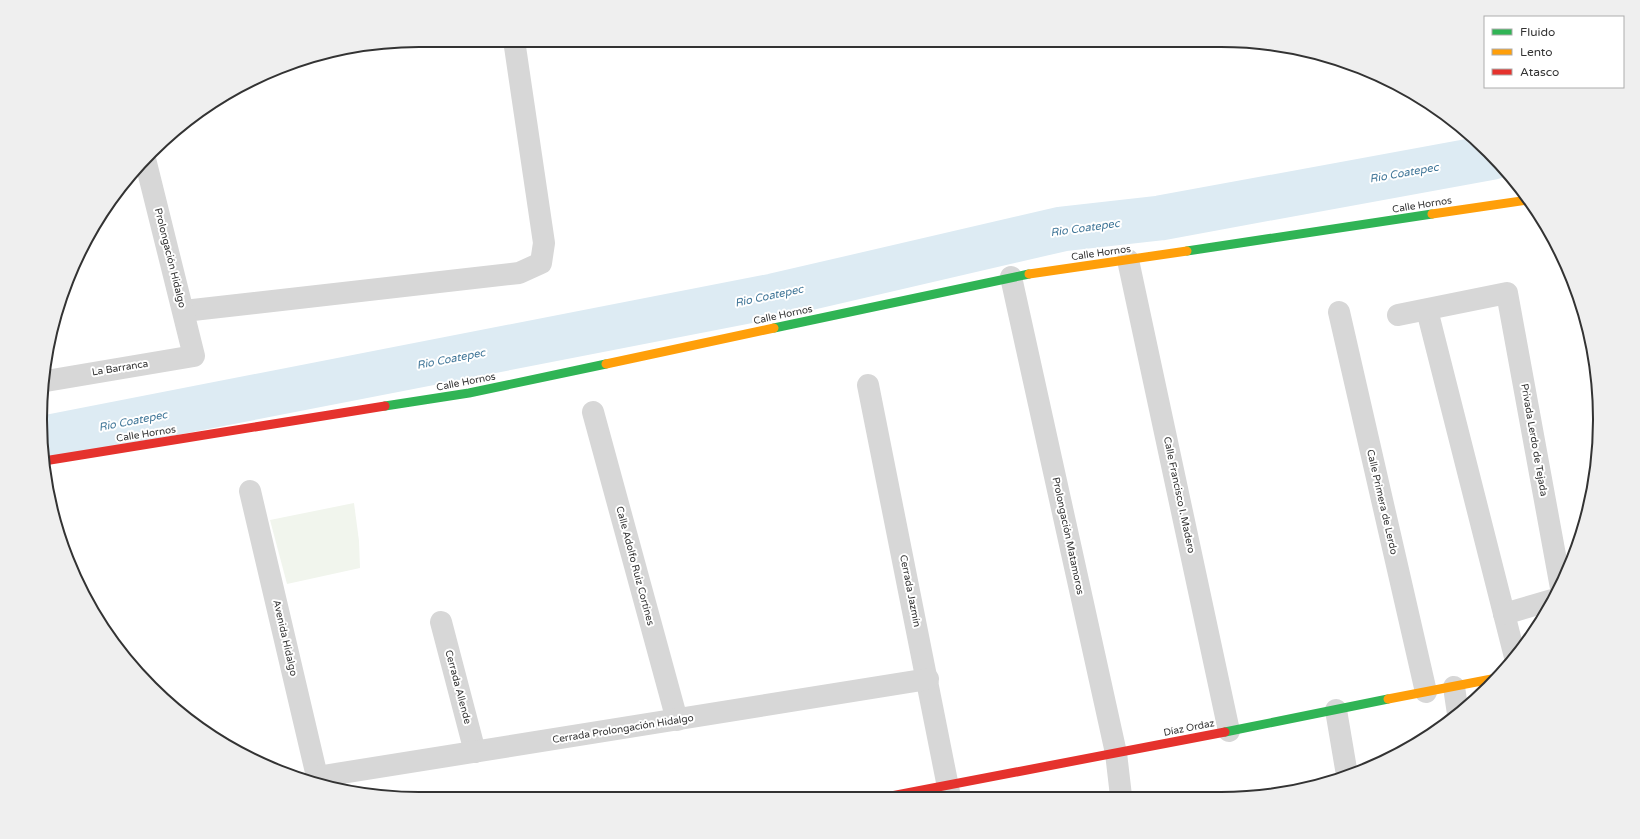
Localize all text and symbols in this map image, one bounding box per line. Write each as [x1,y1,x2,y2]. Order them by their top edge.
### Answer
legend [1484,16,1624,88]
text: Fluido [1520,25,1555,39]
text: Lento [1520,45,1553,59]
text: Atasco [1520,65,1559,79]
water label: Rio Coatepec [1369,160,1441,185]
street label: Calle Hornos [1391,194,1453,216]
street label: Prolongación Hidalgo [152,207,188,309]
water label: Rio Coatepec [1050,217,1122,239]
street label: Calle Hornos [1070,243,1132,263]
water label: Rio Coatepec [734,282,806,310]
street label: Calle Hornos [752,303,814,327]
water label: Rio Coatepec [416,346,488,372]
street label: La Barranca [91,358,149,378]
street label: Calle Hornos [435,370,497,394]
street label: Privada Lerdo de Tejada [1518,383,1550,497]
water label: Rio Coatepec [98,408,170,434]
street label: Calle Hornos [115,423,177,445]
street label: Calle Francisco I. Madero [1161,436,1197,554]
street label: Calle Primera de Lerdo [1364,448,1400,556]
street label: Prolongación Matamoros [1050,476,1086,596]
street label: Calle Adolfo Ruiz Cortines [613,505,657,627]
street label: Cerrada Jazmín [897,554,923,628]
street label: Avenida Hidalgo [270,599,300,677]
street label: Cerrada Allende [442,649,474,726]
street label: Cerrada Prolongación Hidalgo [552,712,694,746]
street label: Díaz Ordaz [1162,717,1216,739]

